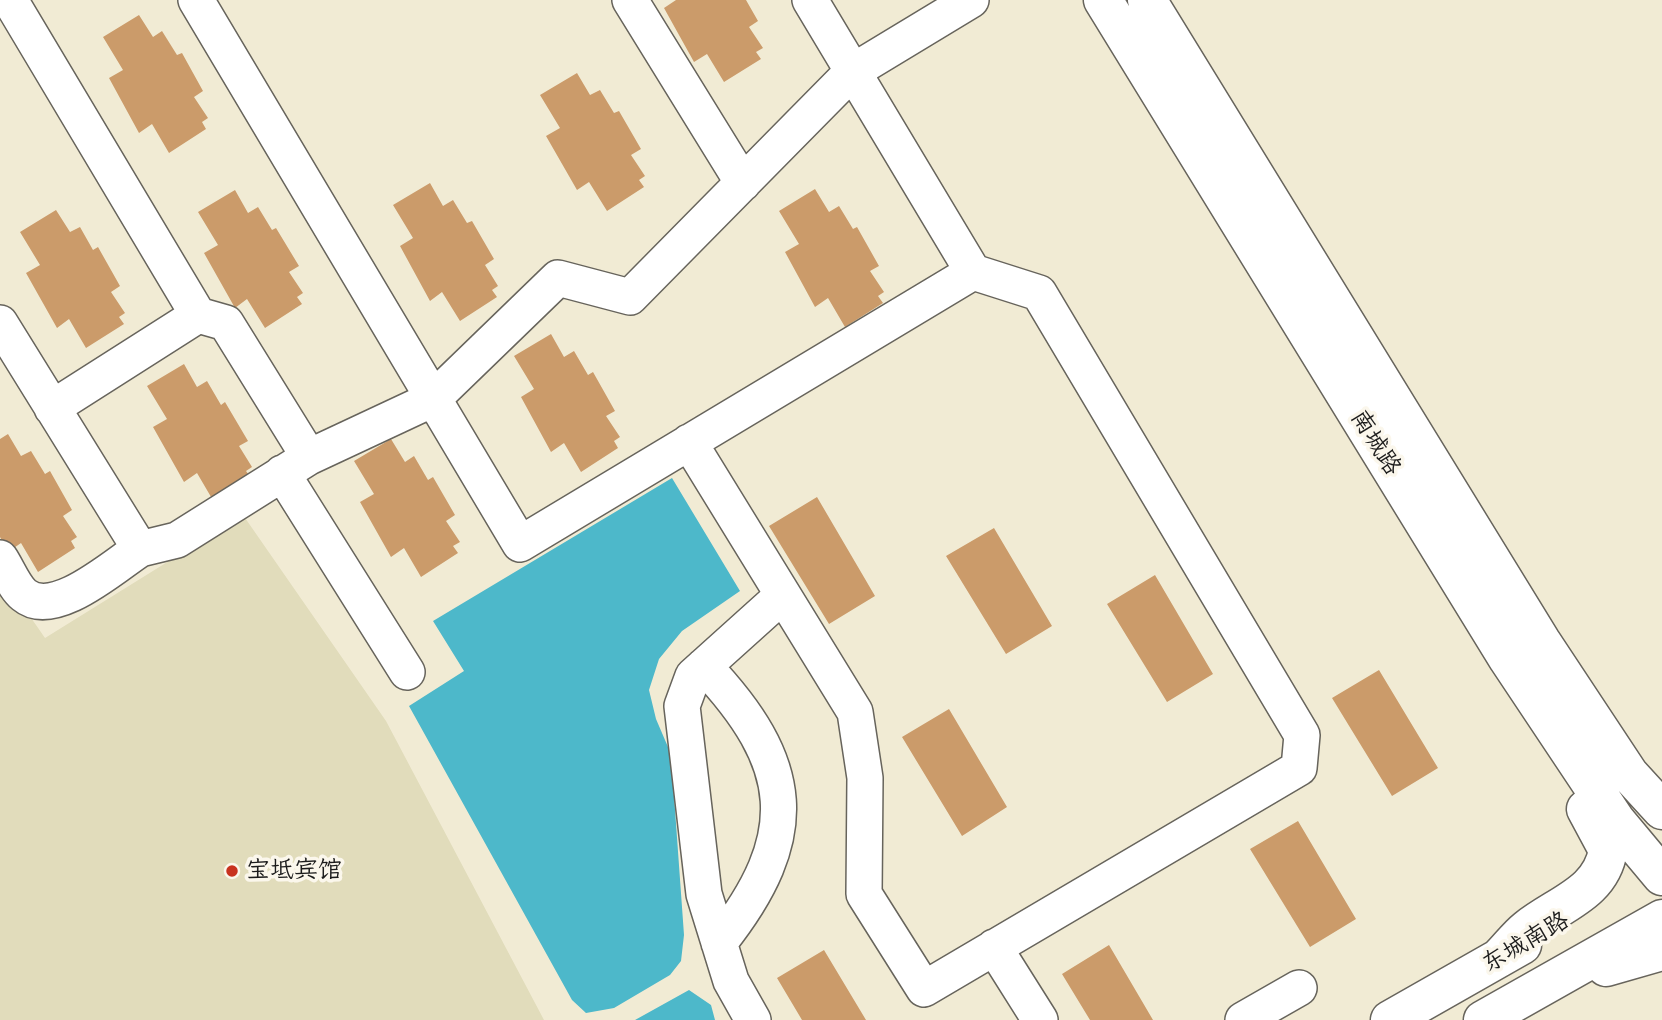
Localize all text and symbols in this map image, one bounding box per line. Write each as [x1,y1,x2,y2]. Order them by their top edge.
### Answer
street label: 南城路 [1344,405,1406,481]
place label: 宝坻宾馆 [246,857,342,885]
marker: 宝坻宾馆 [224,863,240,879]
street label: 东城南路 [1477,907,1575,979]

